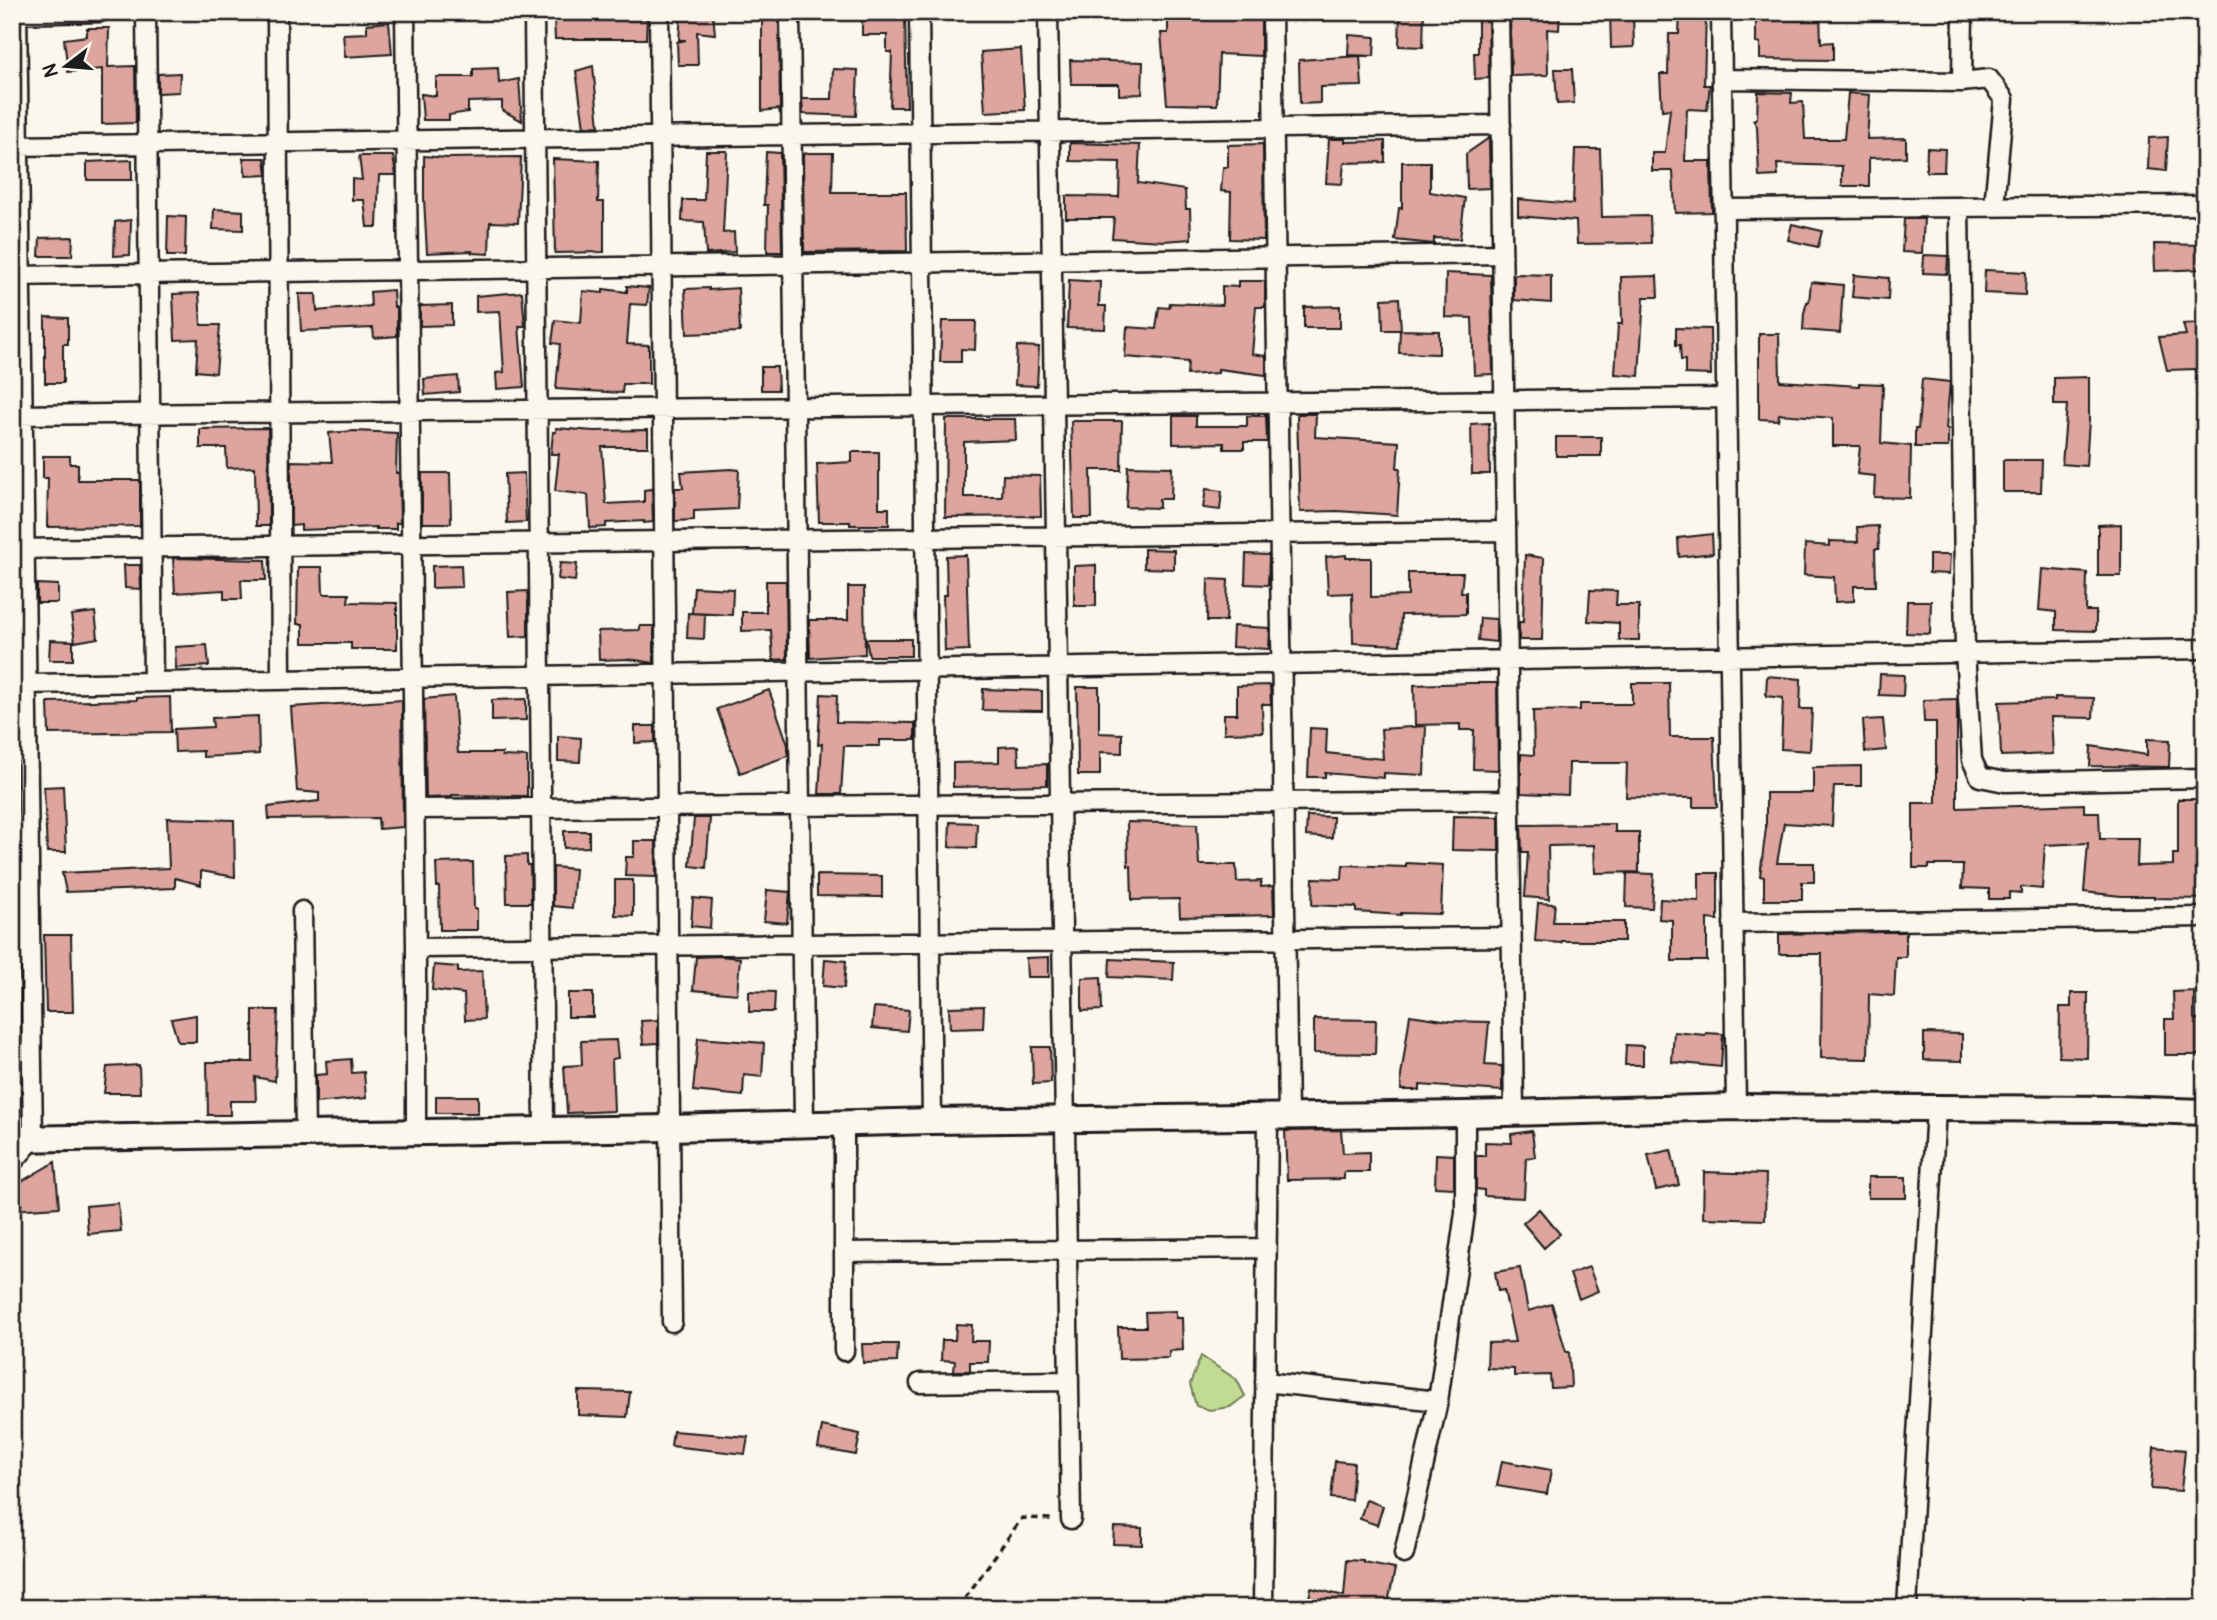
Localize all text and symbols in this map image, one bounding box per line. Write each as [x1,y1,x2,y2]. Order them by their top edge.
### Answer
north arrow [32,32,102,102]
text: N [37,61,64,80]

